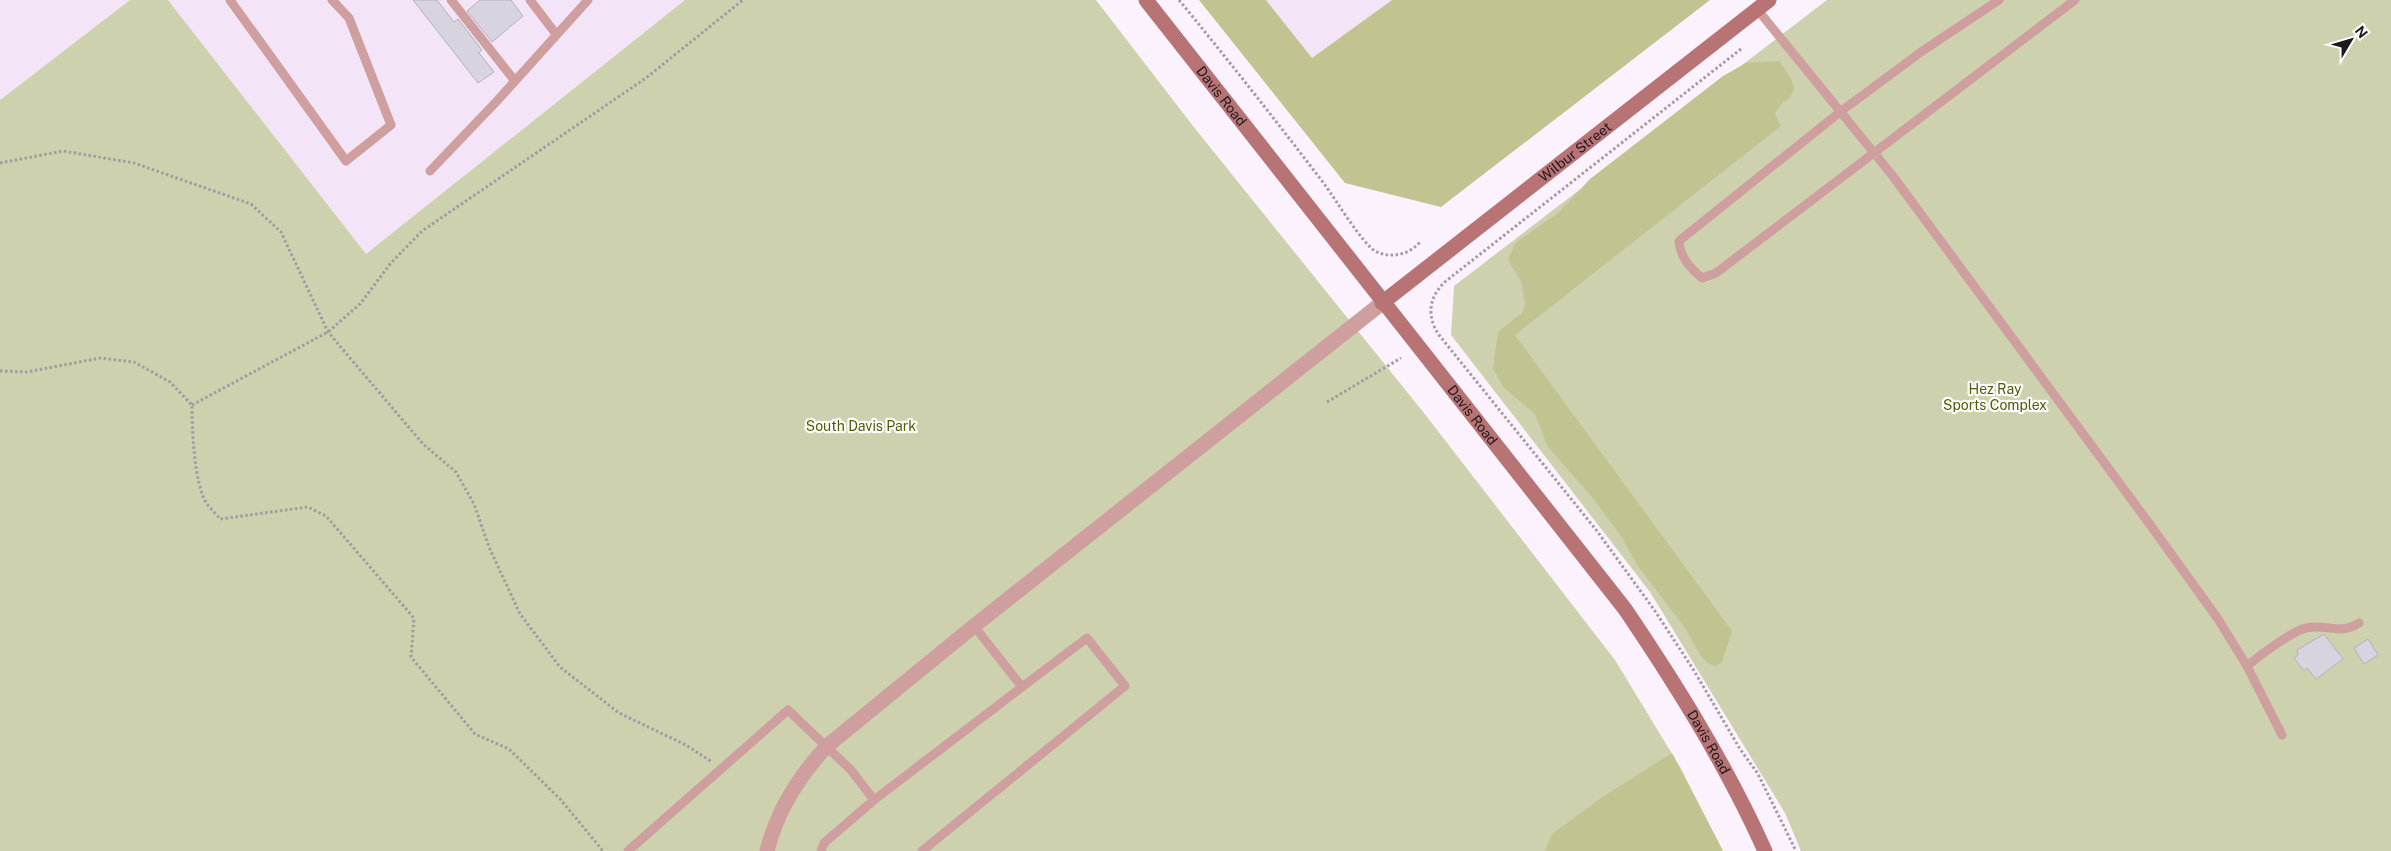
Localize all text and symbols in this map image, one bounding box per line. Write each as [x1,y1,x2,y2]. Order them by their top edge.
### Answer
north arrow [2326,15,2376,65]
text: N [2352,23,2371,41]
street label: Davis Road [1193,63,1250,129]
street label: Wilbur Street [1536,119,1614,185]
park label: Hez Ray Sports Complex [1943,381,2047,413]
street label: Davis Road [1444,382,1501,448]
park label: South Davis Park [806,418,916,434]
street label: Davis Road [1684,707,1733,777]

